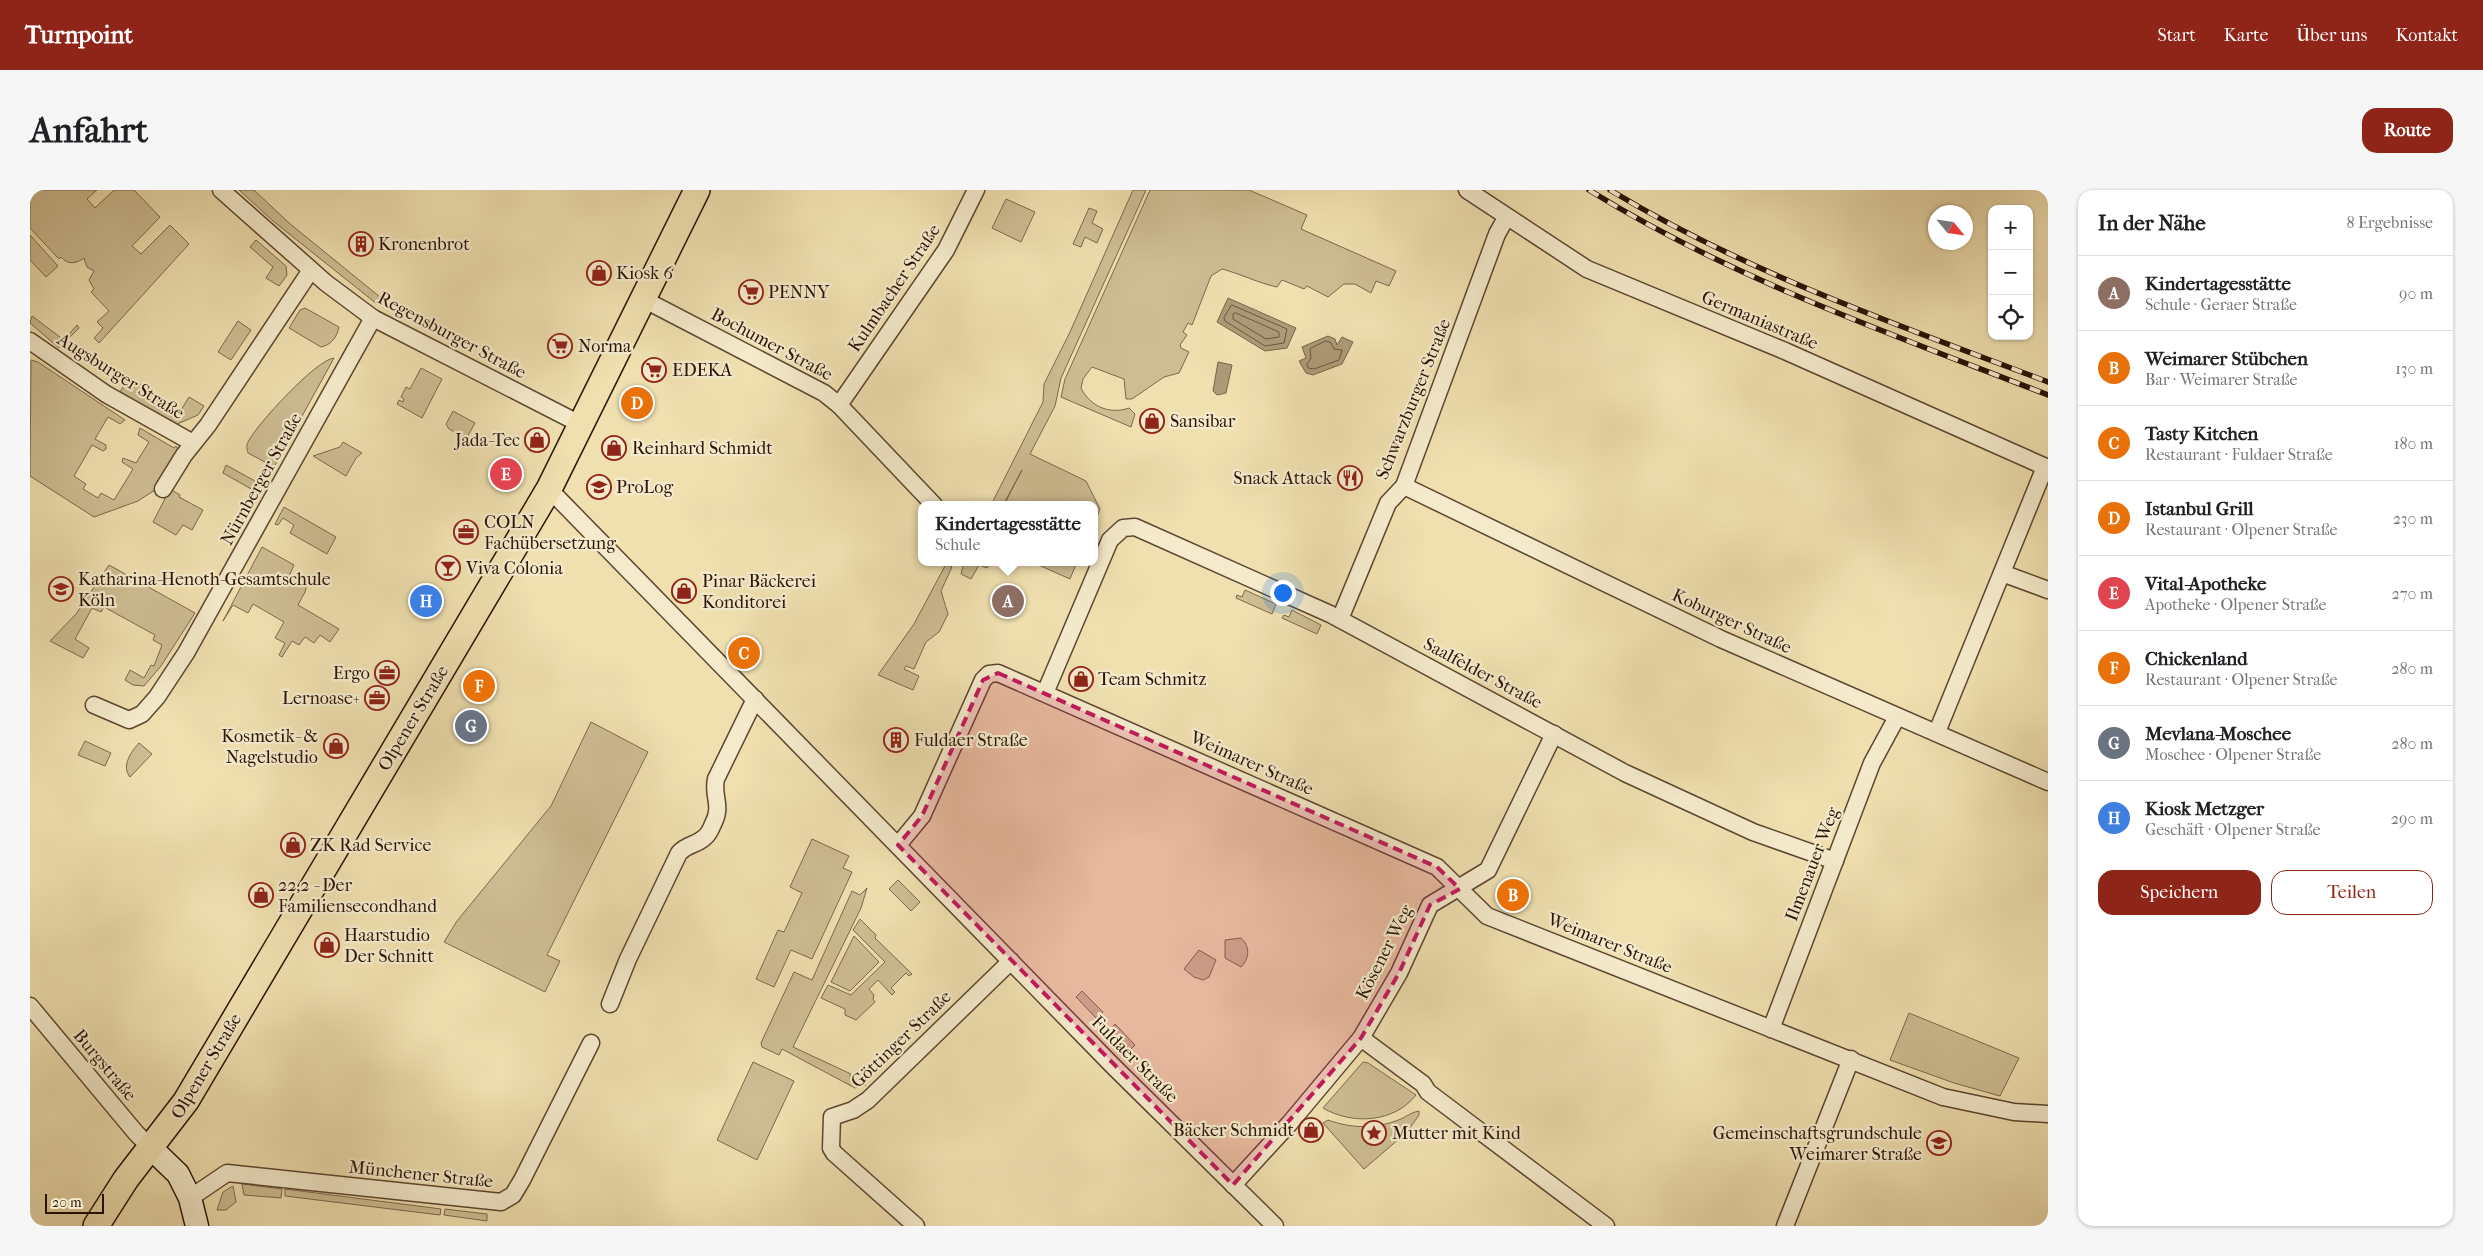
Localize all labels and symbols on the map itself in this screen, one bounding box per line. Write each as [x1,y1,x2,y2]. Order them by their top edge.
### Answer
north arrow [1928,205,1973,250]
street label: Kulmbacher Straße [844,220,945,356]
building icon: Kronenbrot [348,231,374,257]
place label: Kronenbrot [378,234,470,255]
shop icon: Kiosk 6 [586,260,612,286]
place label: Kiosk 6 [616,263,673,284]
supermarket icon: PENNY [738,279,764,305]
place label: PENNY [768,282,830,303]
street label: Germaniastraße [1698,286,1821,354]
street label: Regensburger Straße [374,287,530,383]
street label: Bochumer Straße [707,304,836,385]
street label: Schwarzburger Straße [1372,316,1455,483]
street label: Augsburger Straße [53,328,188,424]
supermarket icon: Norma [547,333,573,359]
place label: Norma [578,336,632,357]
supermarket icon: EDEKA [641,357,667,383]
place label: EDEKA [672,360,733,381]
pin: D [621,384,653,422]
shop icon: Sansibar [1139,408,1165,434]
street label: Nürnberger Straße [216,409,307,549]
place label: Sansibar [1170,411,1236,432]
shop icon: Jada-Tec [524,427,550,453]
place label: Jada-Tec [453,430,520,451]
shop icon: Reinhard Schmidt [601,435,627,461]
place label: Reinhard Schmidt [632,438,773,459]
pin: E [490,455,522,493]
restaurant icon: Snack Attack [1337,465,1363,491]
place label: Snack Attack [1233,468,1333,489]
school or university icon: ProLog [586,474,612,500]
place label: ProLog [616,477,673,498]
place label: COLN Fachübersetzung [484,512,616,554]
office icon: COLN Fachübersetzung [453,519,479,545]
bar icon: Viva Colonia [435,555,461,581]
place label: Viva Colonia [465,558,563,579]
place label: Katharina-Henoth-Gesamtschule Köln [78,569,331,611]
place label: Pinar Bäckerei Konditorei [702,571,817,613]
school or university icon: Katharina-Henoth-Gesamtschule Köln [48,576,74,602]
shop icon: Pinar Bäckerei Konditorei [671,578,697,604]
your location [1270,580,1296,606]
pin: H [410,582,442,620]
pin: A [992,582,1024,620]
street label: Koburger Straße [1669,585,1795,658]
street label: Saalfelder Straße [1420,633,1546,713]
pin: C [728,634,760,672]
office icon: Ergo [374,660,400,686]
street label: Olpener Straße [374,662,453,775]
place label: Ergo [333,663,370,684]
shop icon: Team Schmitz [1068,666,1094,692]
pin: F [463,667,495,705]
place label: Team Schmitz [1098,669,1207,690]
office icon: Lernoase+ [364,685,390,711]
place label: Lernoase+ [282,688,360,709]
pin: G [455,707,487,745]
place label: Kosmetik- & Nagelstudio [221,726,318,768]
building icon: Fuldaer Straße [883,727,909,753]
street label: Weimarer Straße [1186,727,1317,800]
place label: Fuldaer Straße [914,730,1028,751]
shop icon: Kosmetik- & Nagelstudio [323,733,349,759]
street label: Ilmenauer Weg [1781,804,1844,924]
shop icon: ZK Rad Service [280,832,306,858]
place label: ZK Rad Service [310,835,431,856]
place label: 22,2 - Der Familiensecondhand [278,875,437,917]
pin: B [1497,876,1529,914]
shop icon: 22,2 - Der Familiensecondhand [248,882,274,908]
street label: Kösener Weg [1352,901,1417,1003]
street label: Weimarer Straße [1544,909,1675,978]
place label: Haarstudio Der Schnitt [344,925,435,967]
shop icon: Haarstudio Der Schnitt [314,932,340,958]
street label: Göttinger Straße [847,986,956,1092]
street label: Olpener Straße [167,1010,246,1123]
street label: Fuldaer Straße [1087,1012,1182,1107]
street label: Burgstraße [69,1025,141,1105]
shop icon: Bäcker Schmidt [1298,1117,1324,1143]
place label: Bäcker Schmidt [1173,1120,1295,1141]
place icon: Mutter mit Kind [1361,1120,1387,1146]
place label: Mutter mit Kind [1392,1123,1521,1144]
place label: Gemeinschaftsgrundschule Weimarer Straße [1713,1123,1922,1165]
school or university icon: Gemeinschaftsgrundschule Weimarer Straße [1926,1130,1952,1156]
street label: Münchener Straße [348,1156,494,1193]
scale bar [45,1191,104,1214]

